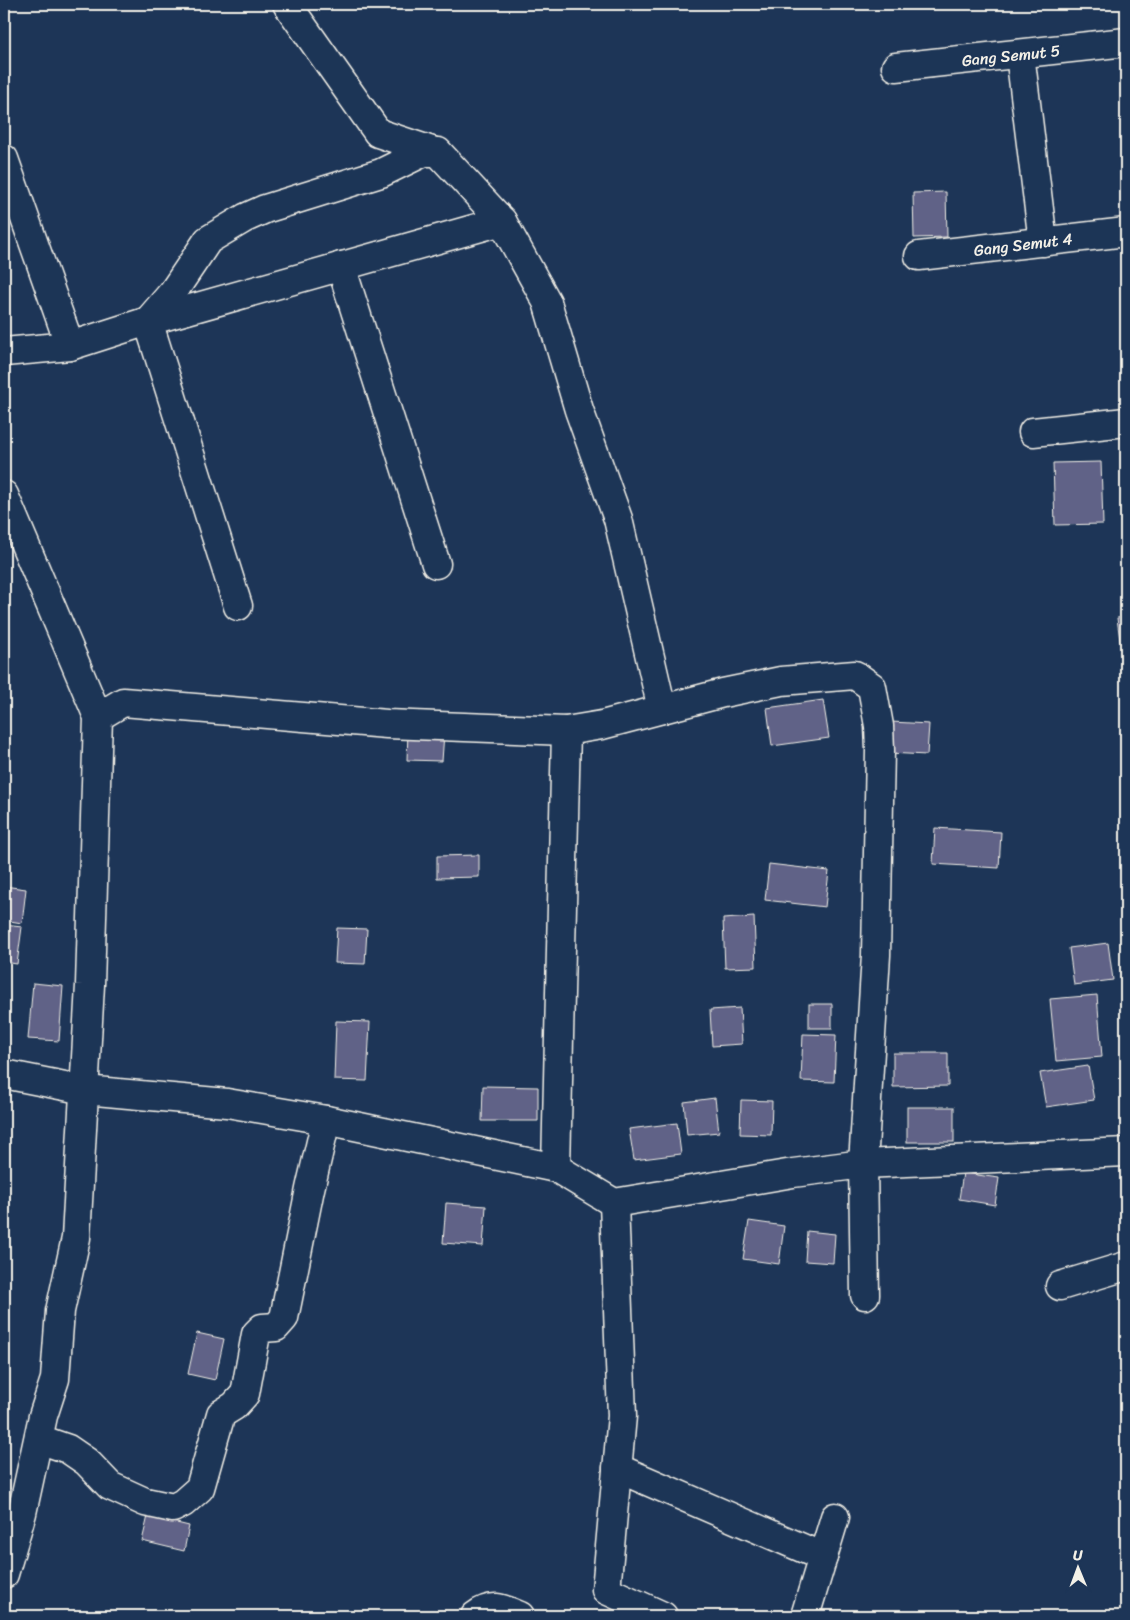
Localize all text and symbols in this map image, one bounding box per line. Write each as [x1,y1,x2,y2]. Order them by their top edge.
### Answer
street label: Gang Semut 5 [960,36,1062,75]
street label: Gang Semut 4 [972,224,1074,265]
north arrow [1052,1542,1102,1592]
text: U [1073,1543,1083,1568]

